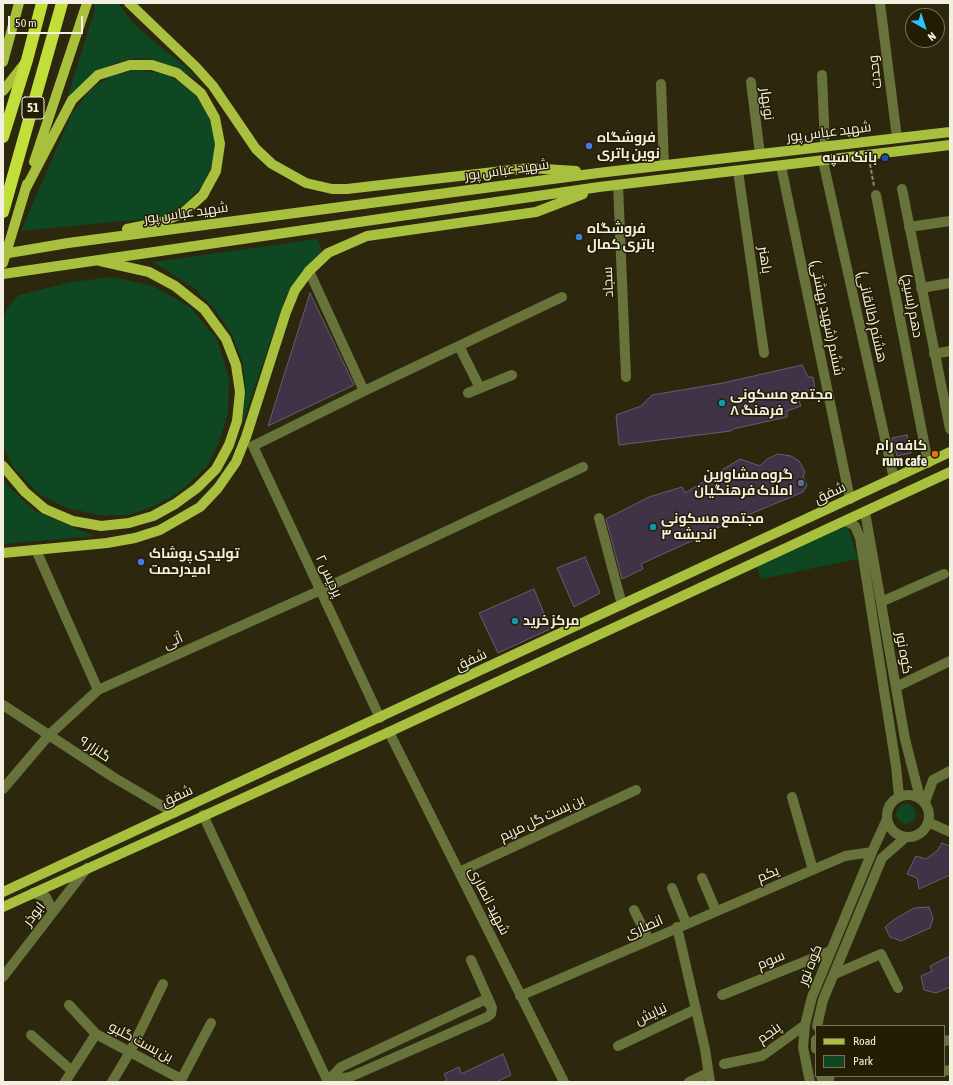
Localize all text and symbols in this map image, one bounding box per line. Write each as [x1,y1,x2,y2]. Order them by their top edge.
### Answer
scale bar [10,8,85,34]
north arrow [905,8,945,48]
text: 50 m [15,16,37,30]
text: N [926,30,938,43]
street label: وحدت [865,54,885,90]
street label: نوبهار [757,87,777,121]
road number: 51 [22,97,44,119]
street label: شهید عباس پور [786,118,872,146]
place label: فروشگاه نوین باتری [597,130,660,162]
marker: فروشگاه نوین باتری [584,141,594,151]
place label: بانک سپه [822,150,877,166]
marker: بانک سپه [880,153,890,163]
street label: شهید عباس پور [464,156,550,184]
street label: شهید عباس پور [143,199,229,227]
place label: فروشگاه باتری کمال [587,221,655,254]
marker: فروشگاه باتری کمال [574,232,584,242]
street label: باهنر [755,245,775,275]
street label: ششم (شهید بهشتی) [807,259,847,377]
street label: سجاد [599,266,617,298]
street label: هشتم (طالقانی) [853,270,891,364]
street label: دهم (بسیج) [898,273,926,339]
place label: مجتمع مسکونی فرهنگ ۸ [730,387,833,420]
marker: مجتمع مسکونی فرهنگ ۸ [717,398,727,408]
place label: کافه رام rum cafe [875,438,927,470]
marker: کافه رام rum cafe [930,449,940,459]
place label: گروه مشاورین املاک فرهنگیان [694,467,793,500]
marker: گروه مشاورین املاک فرهنگیان [796,478,806,488]
street label: شفق [811,478,849,508]
place label: مجتمع مسکونی اندیشه ۳ [661,511,764,544]
marker: مجتمع مسکونی اندیشه ۳ [648,522,658,532]
place label: تولیدی پوشاک امیدرحمت [149,546,239,578]
street label: پردیس ۲ [312,552,346,600]
marker: تولیدی پوشاک امیدرحمت [136,557,146,567]
place label: مرکز خرید [523,613,580,629]
marker: مرکز خرید [510,616,520,626]
street label: آتی [161,629,185,653]
street label: کوه نور [892,631,916,675]
street label: شفق [452,645,490,675]
street label: گلزار ۹ [76,732,114,766]
street label: شفق [158,781,196,811]
street label: بن بست گل مریم [497,791,587,845]
street label: یکم [755,862,781,886]
street label: شهید انصاری [465,864,513,938]
street label: ابوذر [19,899,49,929]
street label: انصاری [622,911,666,943]
street label: کوه نور [794,942,826,988]
street label: سوم [755,947,787,973]
street label: نیایش [632,999,670,1029]
street label: بن بست گلبو [106,1018,176,1066]
street label: پنجم [754,1019,784,1047]
legend [815,1025,945,1077]
text: Road [853,1034,876,1048]
text: Park [853,1054,873,1068]

